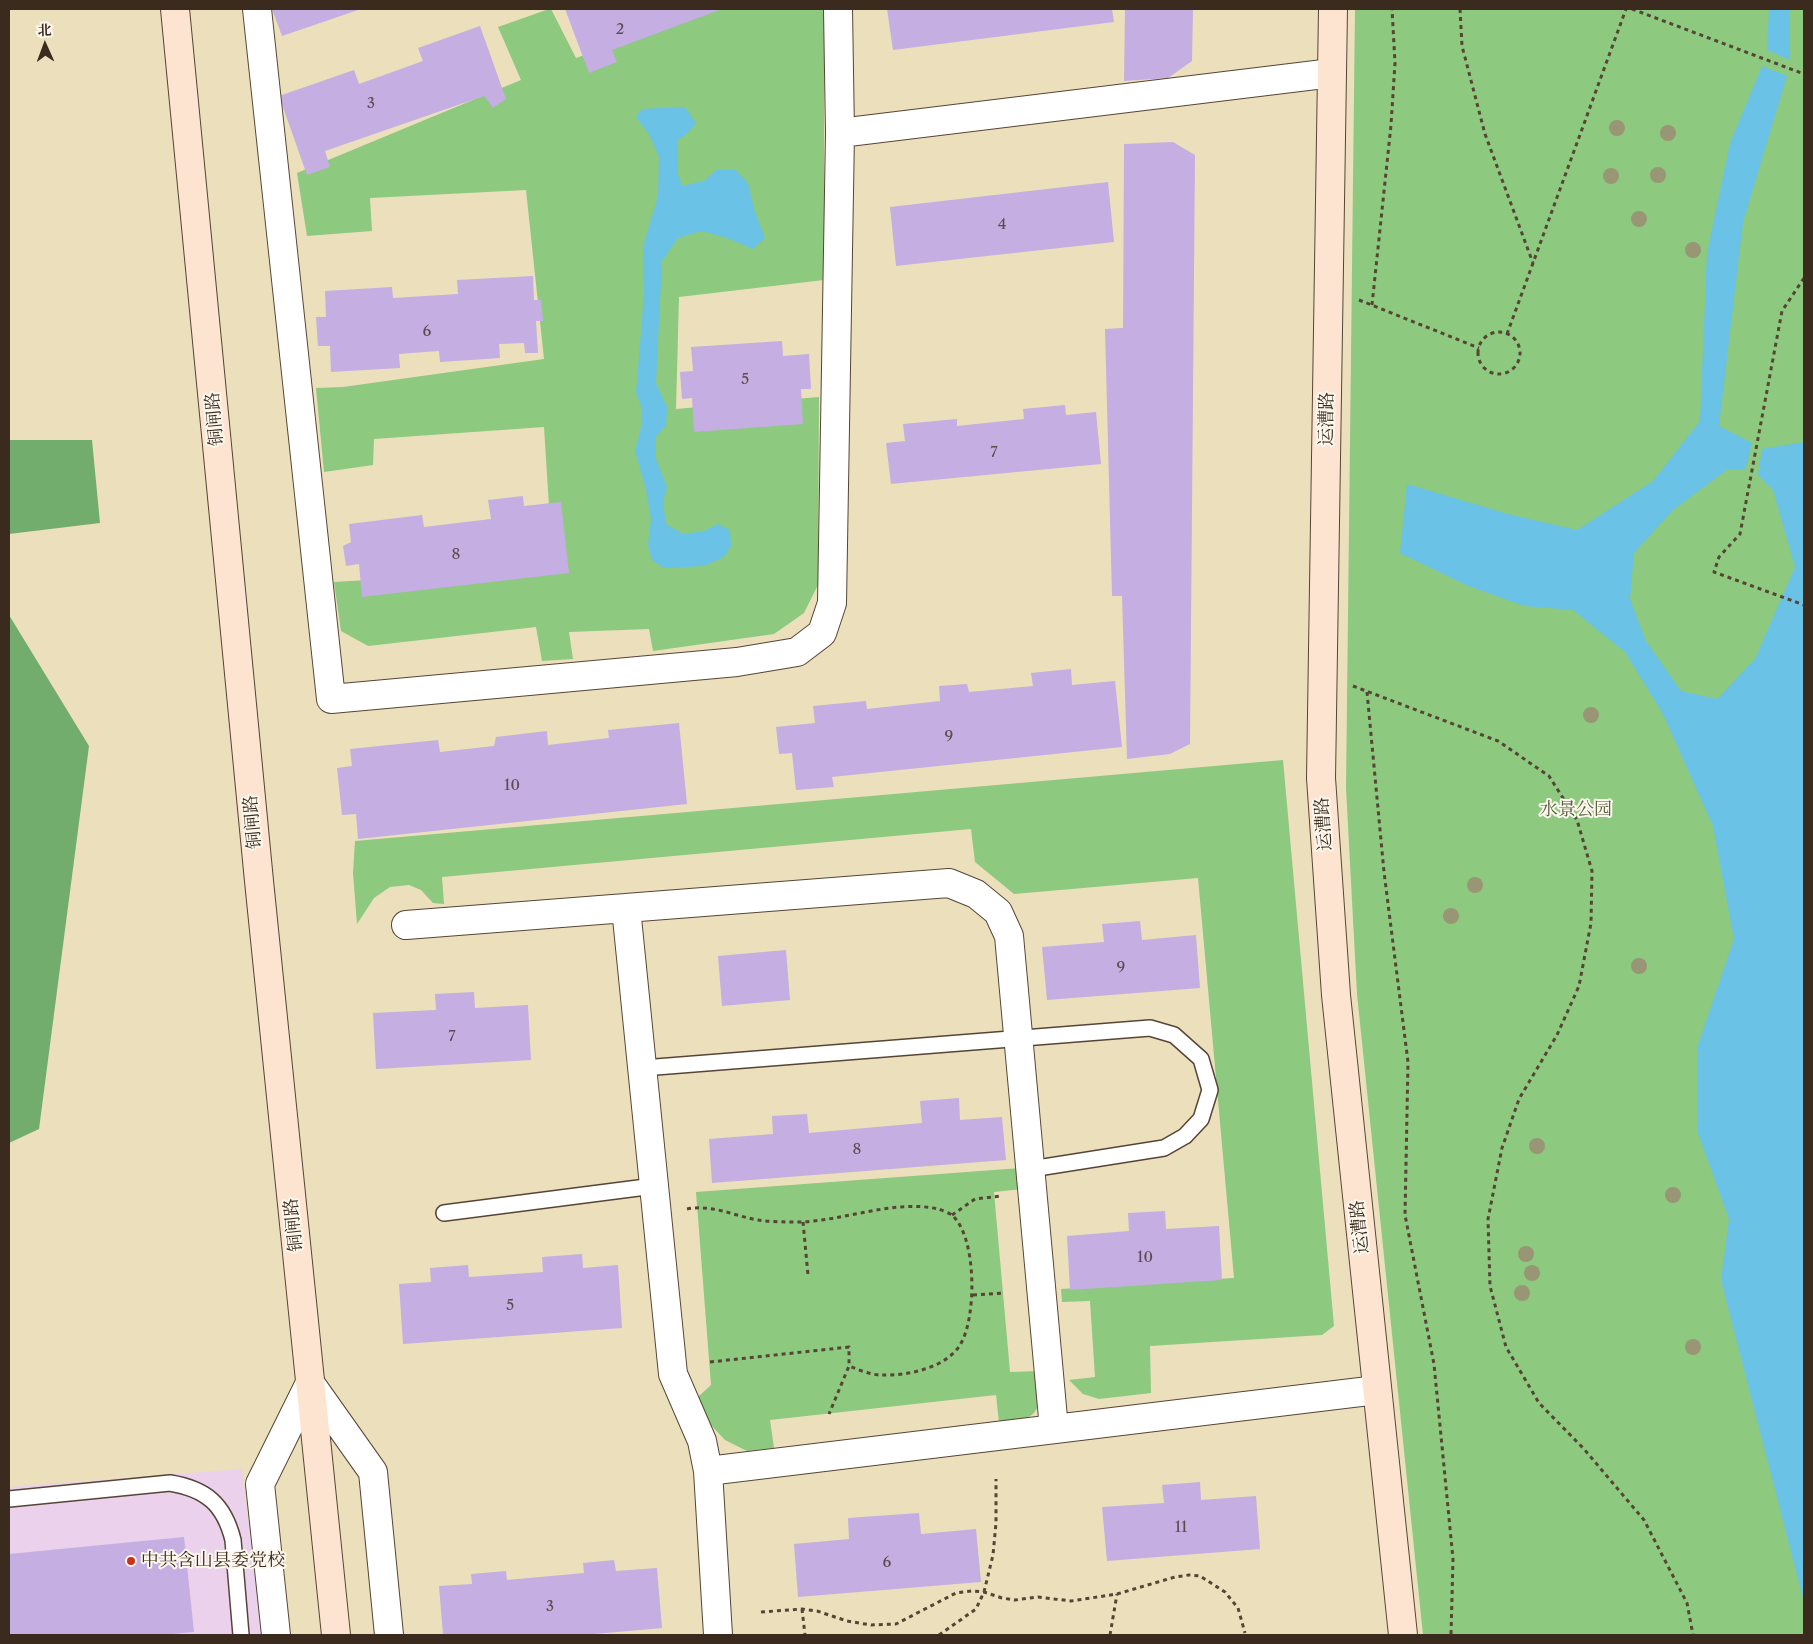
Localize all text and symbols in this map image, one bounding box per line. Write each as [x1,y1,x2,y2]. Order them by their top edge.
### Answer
north arrow [20,20,70,70]
text: 北 [37,21,52,39]
house number: 2 [616,21,624,39]
house number: 3 [367,95,375,113]
house number: 4 [998,216,1006,234]
house number: 6 [423,323,431,341]
house number: 5 [741,371,749,389]
street label: 铜闸路 [202,391,228,447]
street label: 运漕路 [1316,392,1338,446]
house number: 7 [990,444,998,462]
house number: 8 [452,546,460,564]
house number: 9 [945,728,953,746]
house number: 10 [504,777,520,795]
street label: 铜闸路 [240,794,266,850]
street label: 运漕路 [1311,796,1337,852]
park label: 水景公园 [1540,799,1612,821]
house number: 9 [1117,959,1125,977]
house number: 7 [448,1028,456,1046]
house number: 8 [853,1141,861,1159]
street label: 铜闸路 [280,1197,308,1253]
street label: 运漕路 [1346,1199,1374,1255]
house number: 10 [1137,1249,1153,1267]
house number: 5 [506,1297,514,1315]
house number: 11 [1175,1519,1187,1537]
place label: 中共含山县委党校 [141,1550,285,1572]
house number: 6 [883,1554,891,1572]
marker: 中共含山县委党校 [125,1555,137,1567]
house number: 3 [546,1598,554,1616]

